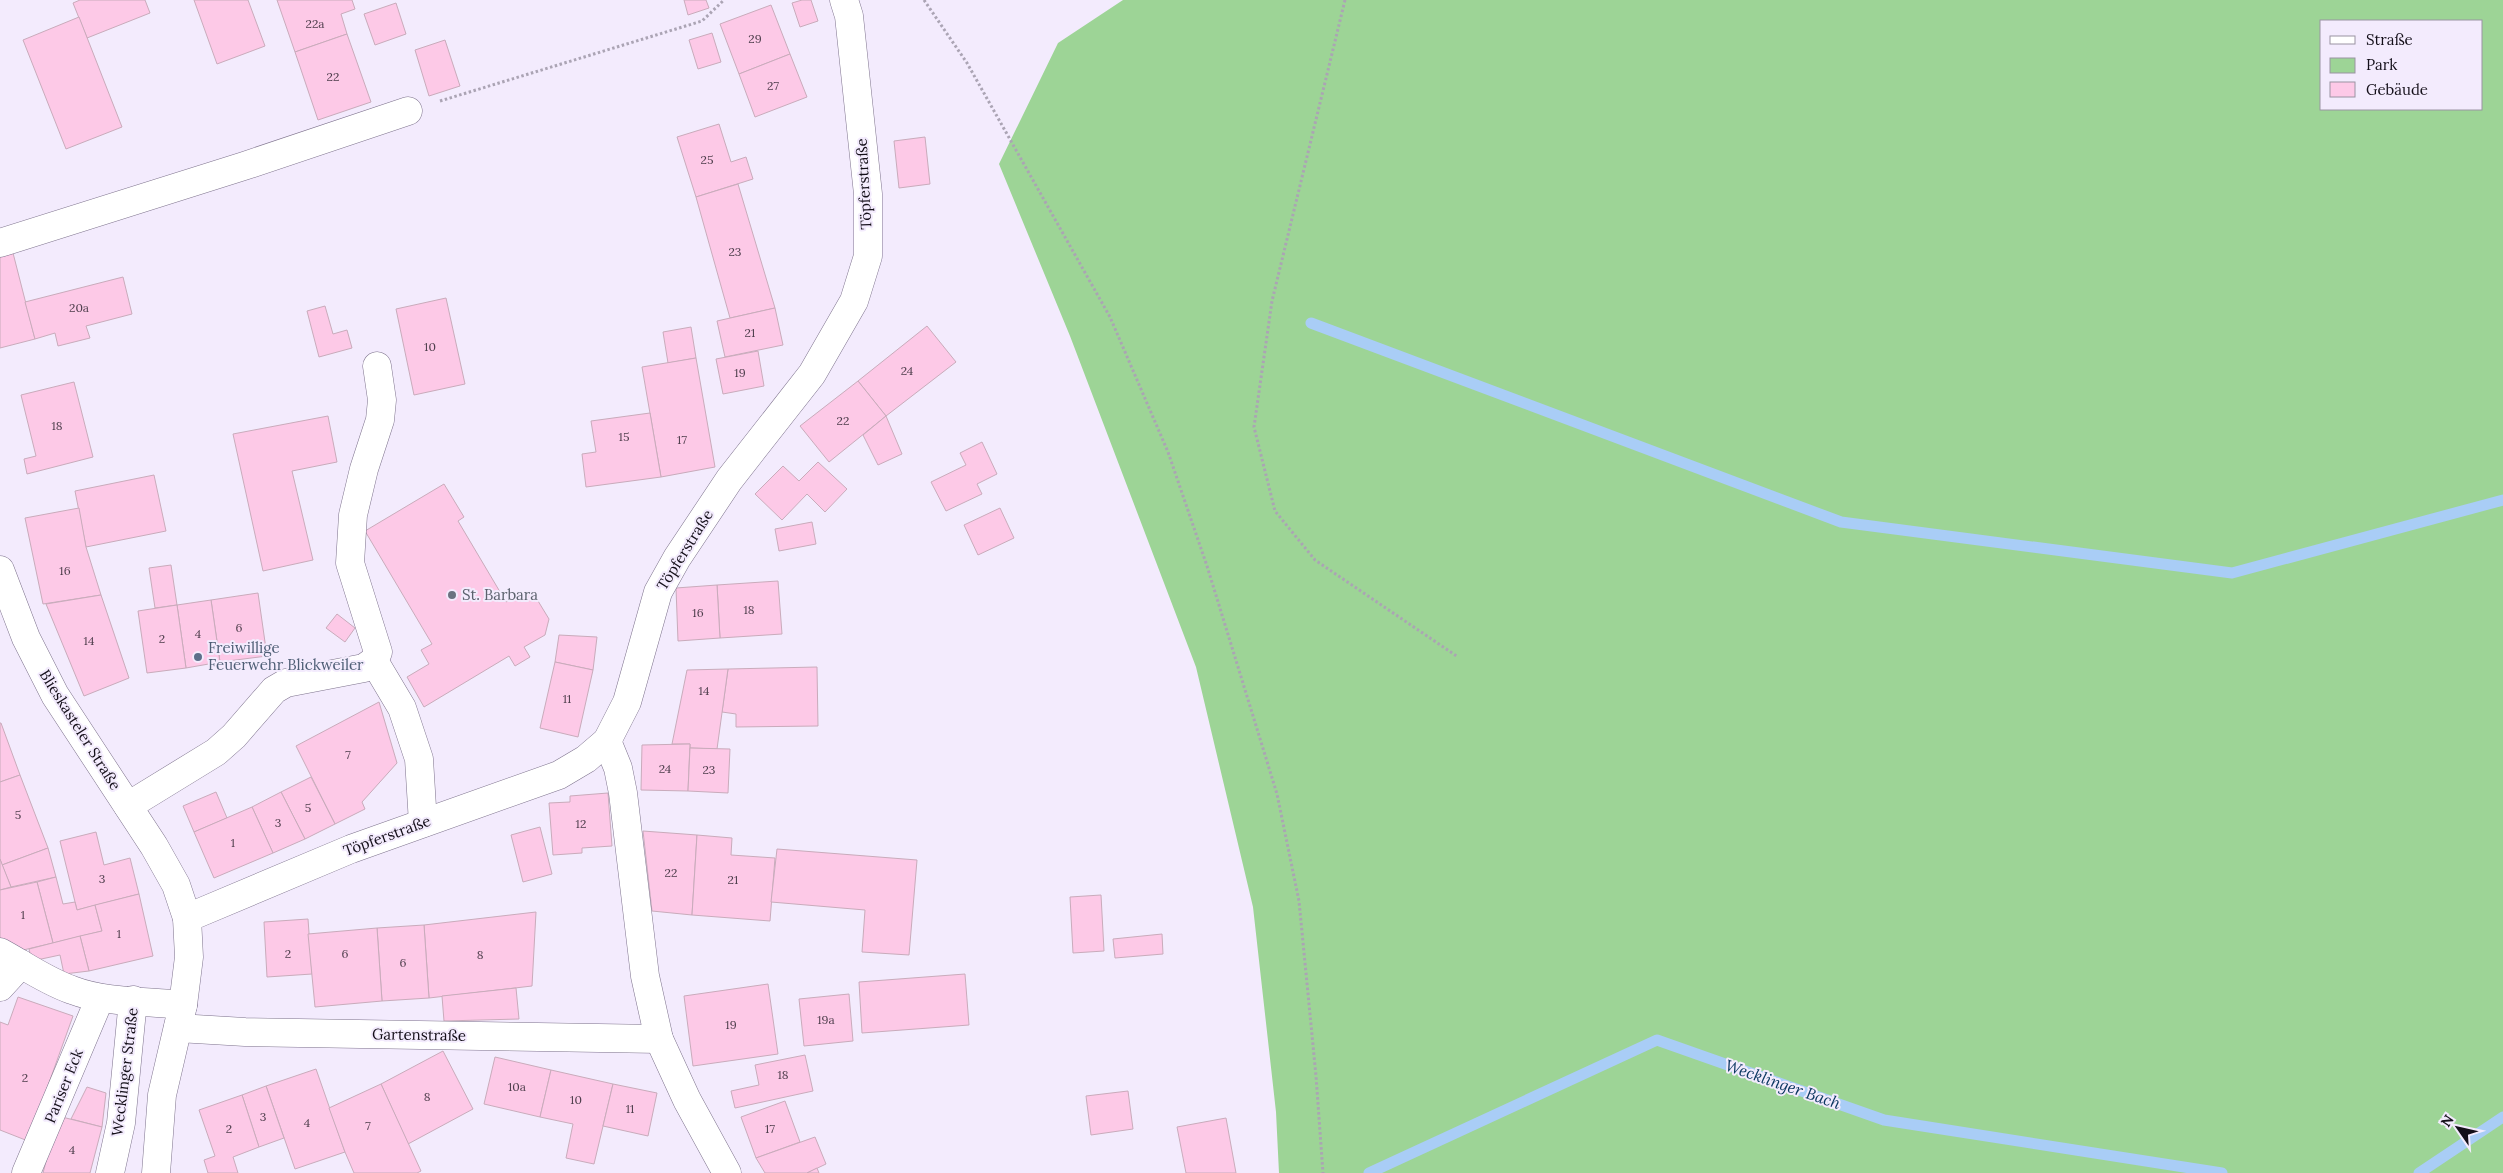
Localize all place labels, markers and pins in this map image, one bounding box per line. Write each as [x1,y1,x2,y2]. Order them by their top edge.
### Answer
place label: St. Barbara [462,585,538,604]
marker: St. Barbara [446,589,458,601]
place label: Freiwillige Feuerwehr Blickweiler [208,638,364,674]
marker: Freiwillige Feuerwehr Blickweiler [192,651,204,663]

